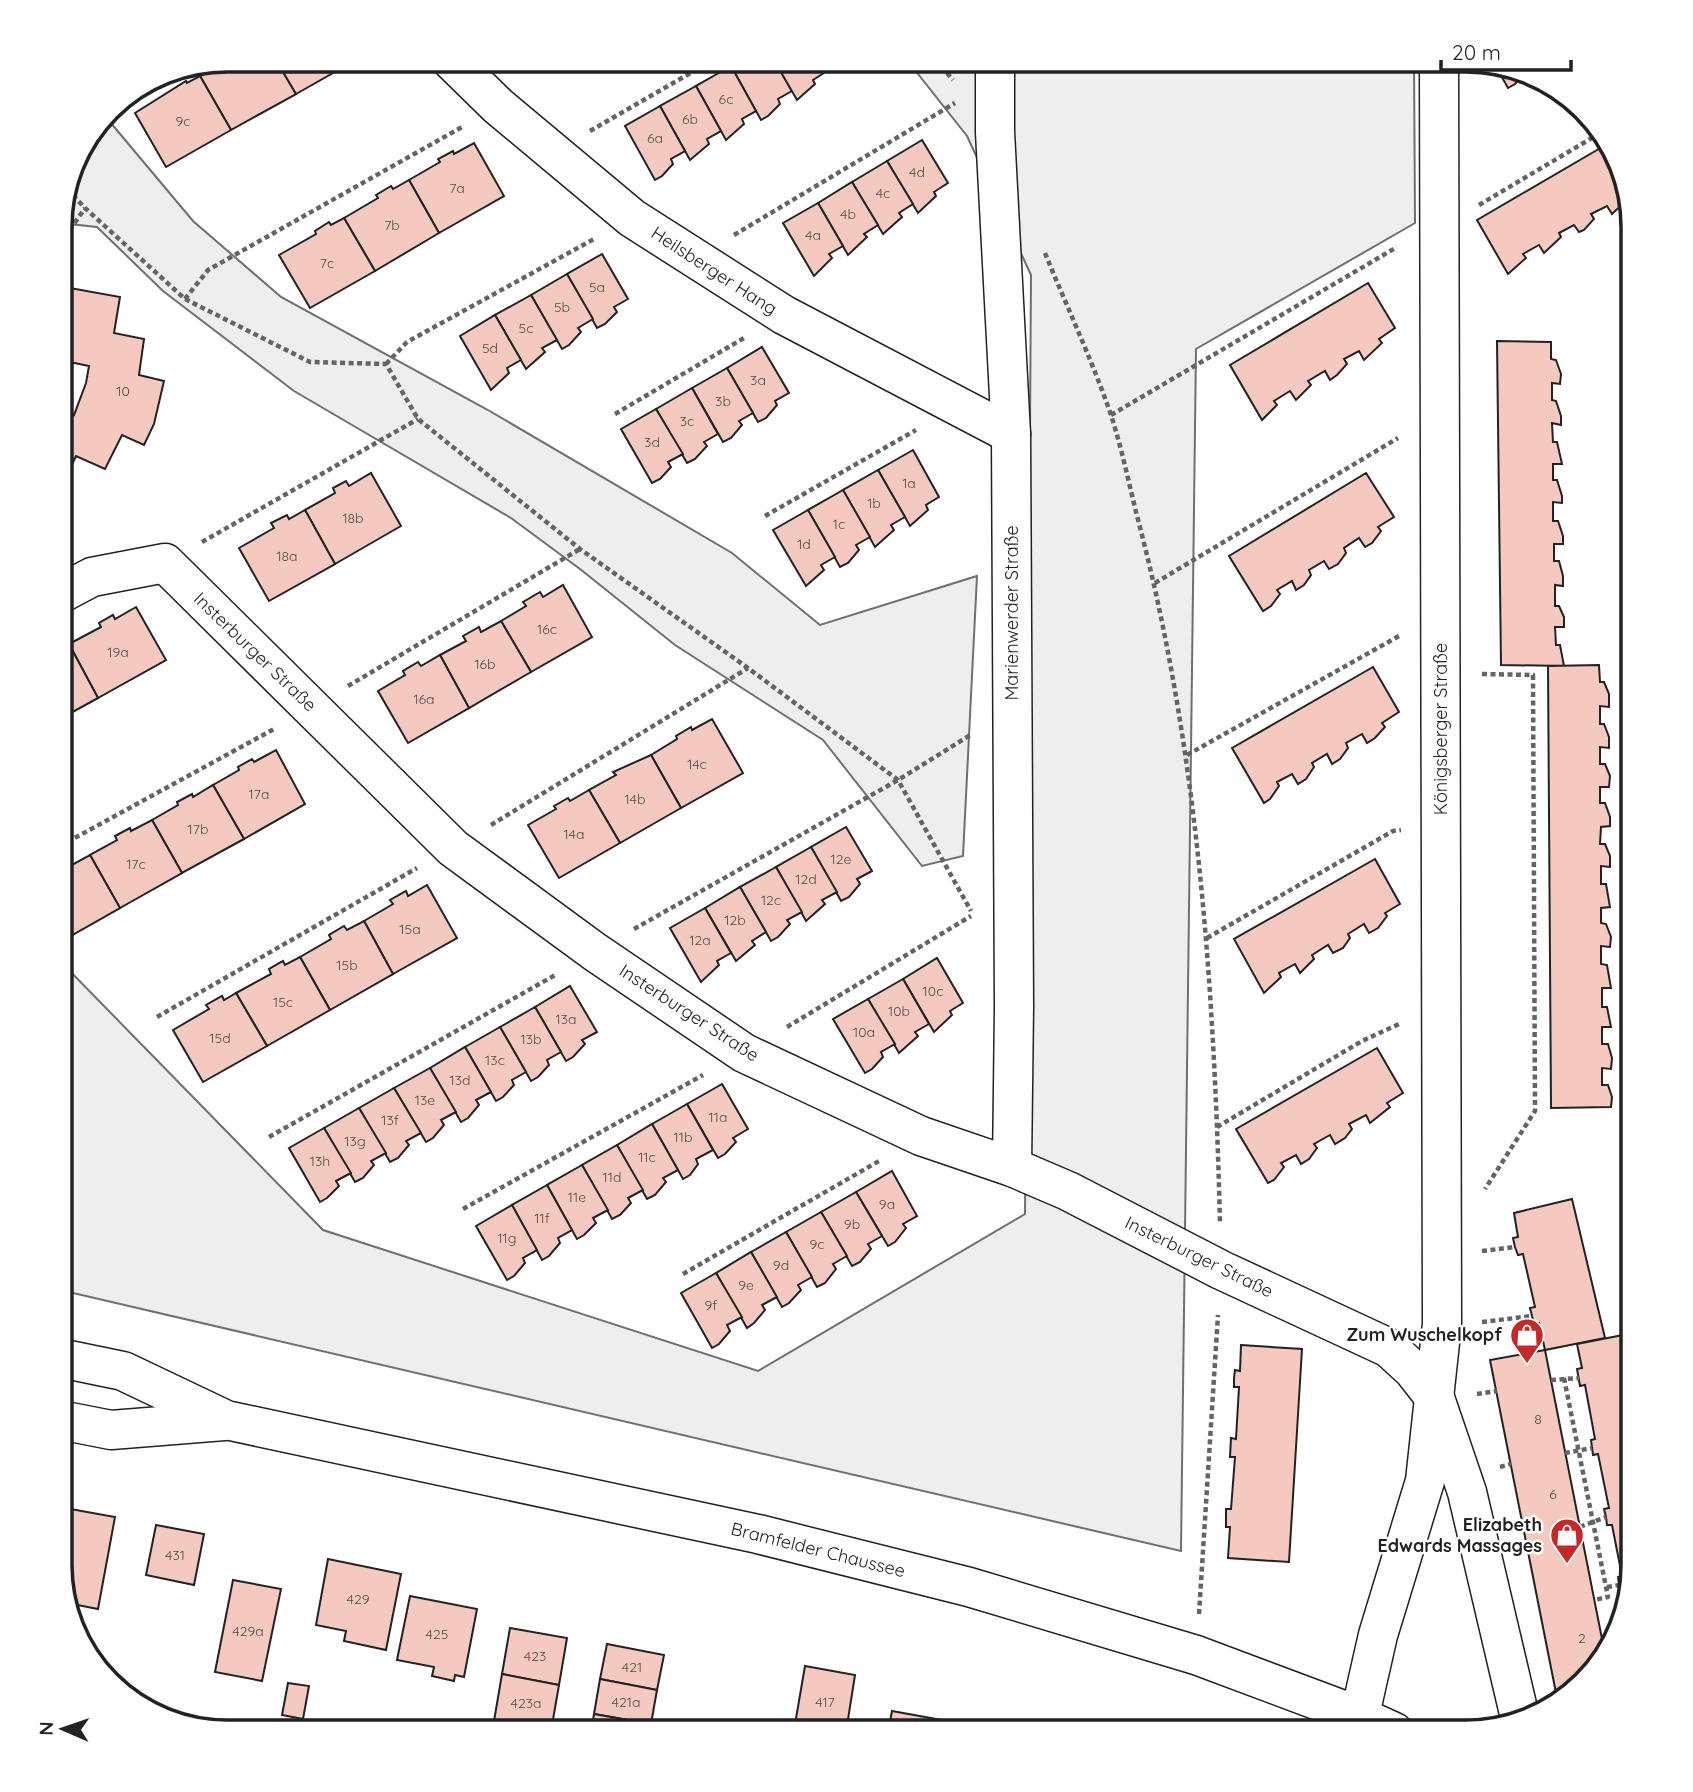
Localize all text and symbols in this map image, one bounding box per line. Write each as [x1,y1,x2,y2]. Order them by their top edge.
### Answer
scale bar [1441,28,1570,72]
text: 20 m [1452,39,1501,65]
house number: 6c [719,90,733,108]
house number: 6b [682,110,698,128]
house number: 9c [175,112,191,130]
house number: 6a [647,129,663,147]
house number: 4d [909,163,925,181]
house number: 7a [449,179,465,197]
house number: 4c [876,184,890,202]
house number: 4b [840,205,856,223]
house number: 7b [384,216,400,234]
street label: Heilsberger Hang [647,221,782,320]
house number: 4a [805,226,821,244]
house number: 7c [320,254,334,272]
house number: 5a [589,278,605,296]
house number: 5b [554,298,570,316]
house number: 5c [519,319,533,337]
house number: 5d [482,339,498,357]
house number: 3a [750,371,766,389]
house number: 10 [116,382,130,400]
house number: 3b [715,392,731,410]
house number: 3c [680,412,694,430]
house number: 3d [644,433,660,451]
house number: 1a [902,474,916,492]
house number: 1b [867,494,881,512]
house number: 18b [342,509,364,527]
house number: 1c [833,515,845,533]
street label: Marienwerder Straße [1000,525,1023,701]
house number: 1d [797,535,811,553]
house number: 18a [276,547,298,565]
street label: Insterburger Straße [189,587,322,716]
house number: 16c [537,620,557,638]
house number: 19a [107,643,129,661]
street label: Königsberger Straße [1429,643,1452,815]
house number: 16b [474,655,496,673]
house number: 16a [413,690,435,708]
house number: 14c [687,755,707,773]
house number: 17a [249,785,269,803]
house number: 14b [625,790,645,808]
house number: 17b [188,820,208,838]
house number: 14a [564,825,584,843]
house number: 12e [831,850,852,868]
house number: 17c [126,855,146,873]
house number: 12d [795,870,817,888]
house number: 12c [761,891,781,909]
house number: 12b [724,911,746,929]
house number: 15a [399,920,421,938]
house number: 12a [689,931,711,949]
house number: 15b [336,956,358,974]
street label: Insterburger Straße [615,959,764,1066]
house number: 10c [923,982,943,1000]
house number: 15c [273,993,293,1011]
house number: 10b [888,1002,910,1020]
house number: 13a [556,1010,577,1028]
house number: 10a [853,1023,875,1041]
house number: 15d [209,1029,231,1047]
house number: 13b [521,1030,542,1048]
house number: 13c [485,1051,505,1069]
house number: 13d [450,1071,471,1089]
house number: 13e [415,1091,435,1109]
house number: 11a [709,1108,727,1126]
house number: 13f [381,1111,399,1129]
house number: 11b [674,1128,692,1146]
house number: 13g [344,1132,366,1150]
house number: 11c [638,1148,656,1166]
house number: 13h [310,1152,330,1170]
house number: 11d [603,1168,621,1186]
house number: 11e [568,1188,586,1206]
house number: 9a [879,1195,895,1213]
house number: 11f [534,1209,550,1227]
street label: Insterburger Straße [1121,1211,1277,1302]
house number: 9b [844,1215,860,1233]
house number: 11g [497,1229,517,1247]
house number: 9c [809,1235,825,1253]
house number: 9d [773,1256,789,1274]
house number: 9e [738,1276,754,1294]
house number: 9f [705,1296,717,1314]
shop icon: Zum Wuschelkopf [1508,1316,1546,1365]
place label: Zum Wuschelkopf [1347,1323,1502,1346]
house number: 8 [1534,1410,1542,1428]
house number: 6 [1549,1485,1557,1503]
place label: Elizabeth Edwards Massages [1378,1513,1542,1557]
shop icon: Elizabeth Edwards Massages [1548,1516,1586,1565]
street label: Bramfelder Chaussee [729,1517,908,1582]
house number: 431 [165,1546,185,1564]
house number: 429 [347,1590,370,1608]
house number: 429a [232,1622,264,1640]
house number: 425 [426,1625,448,1643]
house number: 2 [1578,1629,1586,1647]
house number: 423 [524,1647,546,1665]
house number: 421 [622,1658,642,1676]
house number: 421a [612,1693,640,1711]
house number: 417 [815,1693,835,1711]
north arrow [28,1694,98,1764]
house number: 423a [511,1694,541,1712]
text: N [34,1721,58,1736]

